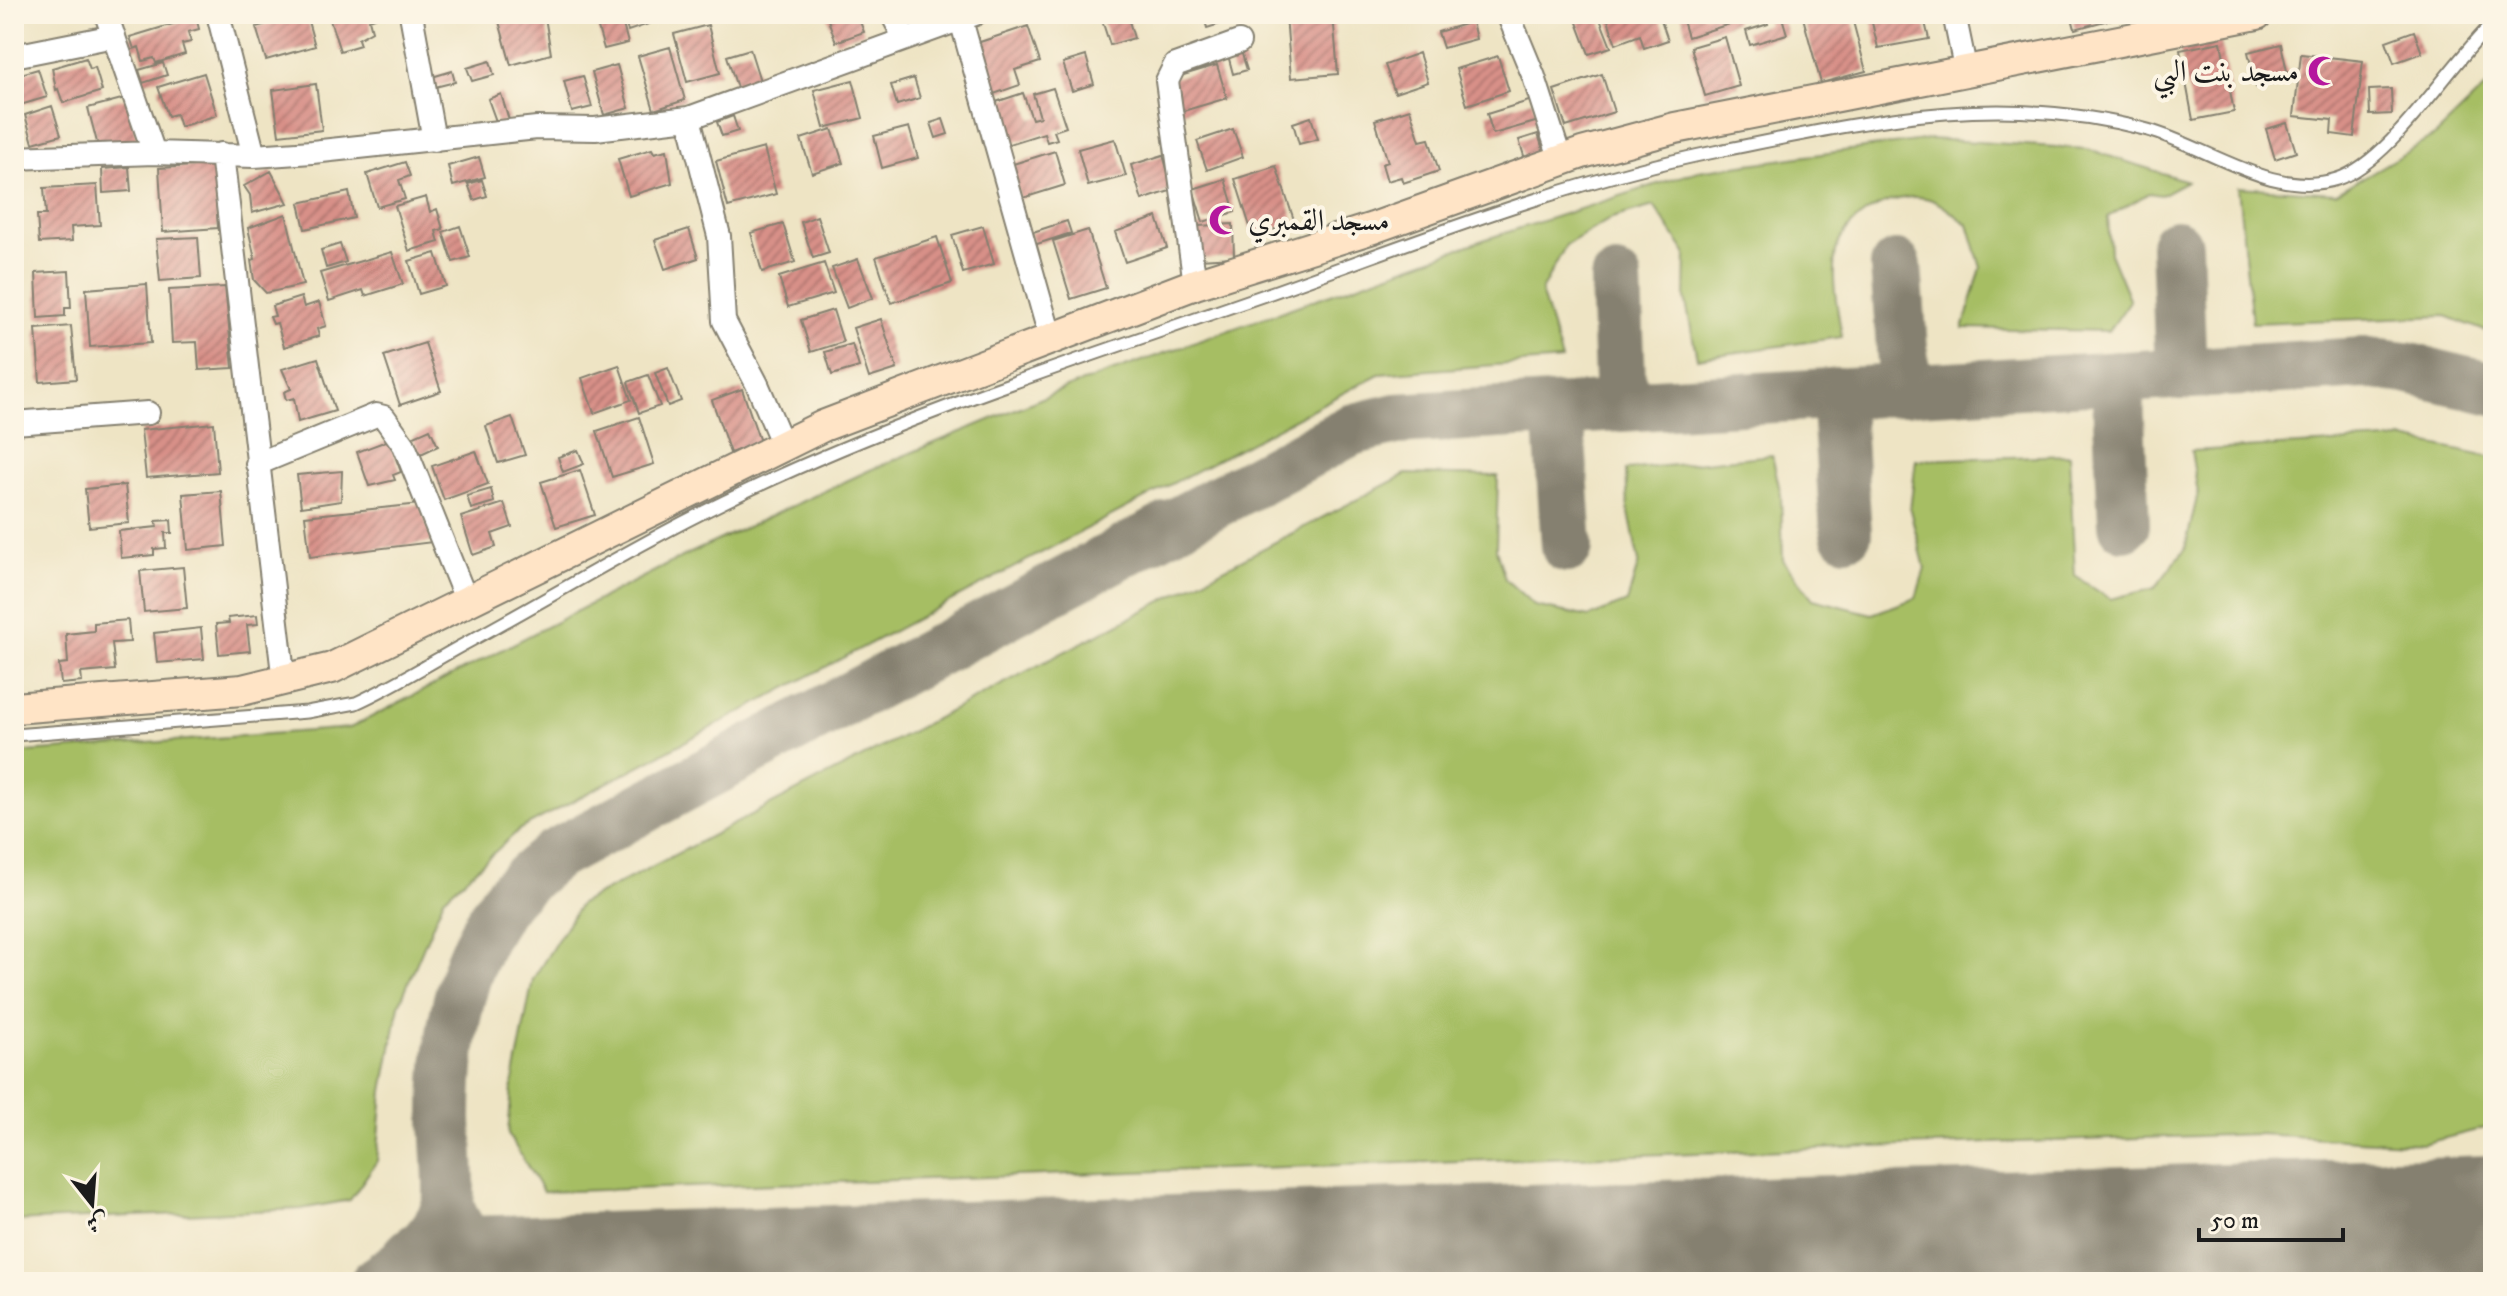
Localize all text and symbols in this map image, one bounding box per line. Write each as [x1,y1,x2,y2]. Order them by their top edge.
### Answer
place label: مسجد بنت البي [2153,54,2299,99]
mosque icon: مسجد بنت البي [2306,54,2340,88]
mosque icon: مسجد القمبري [1207,203,1241,237]
place label: مسجد القمبري [1248,203,1390,244]
north arrow [52,1164,132,1244]
scale bar [2199,1192,2343,1242]
text: ش [83,1206,112,1238]
text: 50 m [2211,1206,2259,1236]

